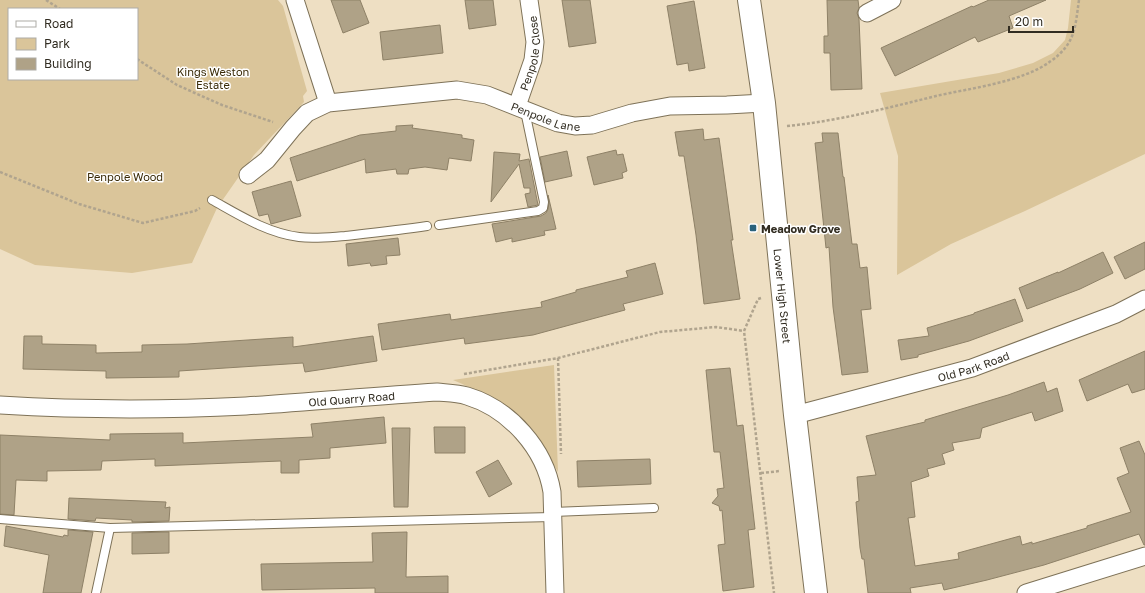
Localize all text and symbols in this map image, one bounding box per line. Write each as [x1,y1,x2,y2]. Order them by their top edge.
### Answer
legend [8,8,138,80]
scale bar [1009,8,1073,34]
text: 20 m [1015,14,1043,29]
street label: Penpole Close [516,15,542,92]
text: Road [44,16,73,31]
text: Park [44,36,70,51]
text: Building [44,56,92,71]
park label: Kings Weston Estate [177,65,249,91]
street label: Penpole Lane [509,99,580,133]
park label: Penpole Wood [87,170,163,183]
place label: Meadow Grove [761,222,841,235]
marker: Meadow Grove [748,223,758,233]
street label: Lower High Street [772,248,794,344]
street label: Old Park Road [936,348,1011,383]
street label: Old Quarry Road [308,388,395,408]

